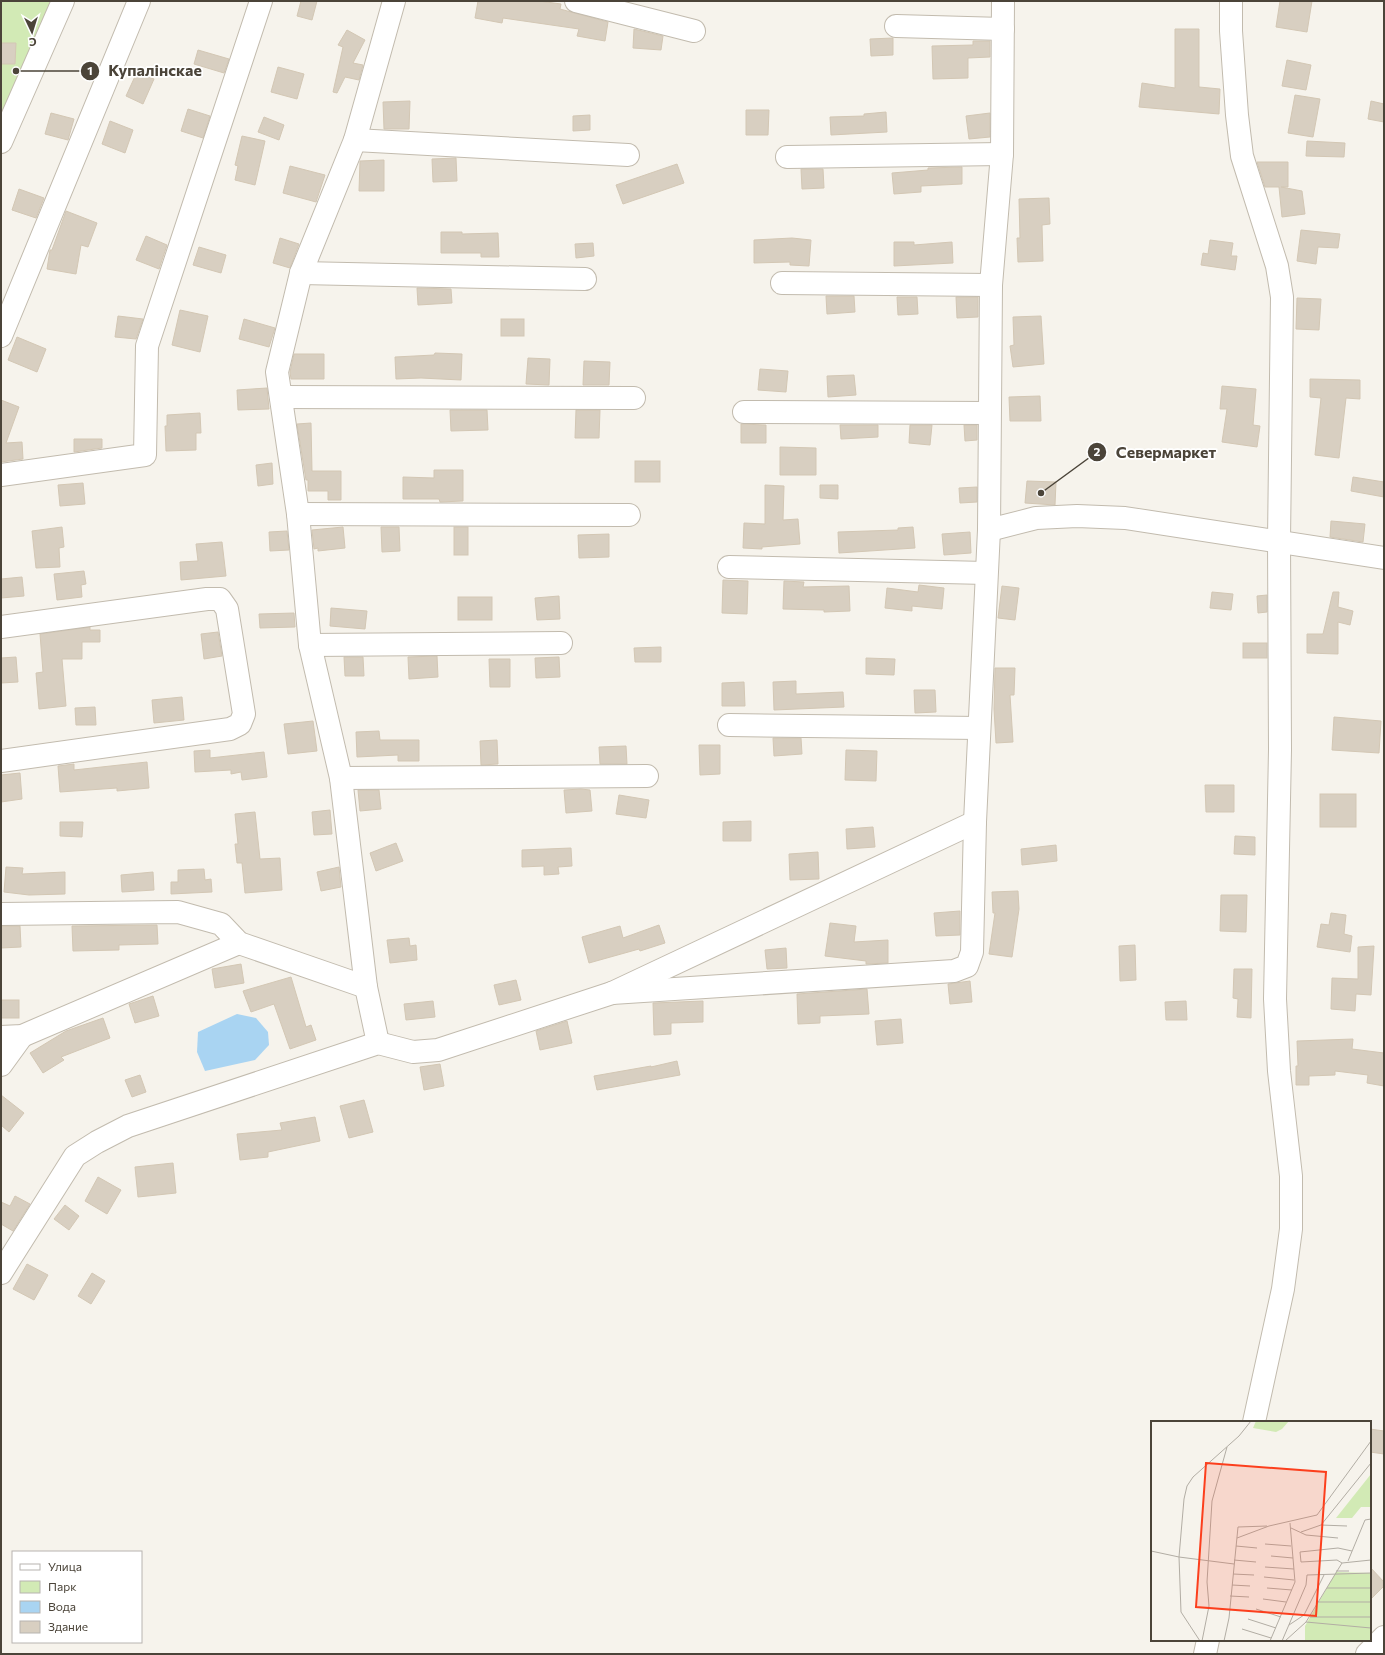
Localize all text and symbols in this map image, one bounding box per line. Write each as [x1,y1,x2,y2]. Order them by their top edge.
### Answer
north arrow [12,12,52,52]
text: С [28,36,37,49]
callout: Купалінскае [80,57,209,85]
text: Купалінскае [108,60,202,79]
text: 1 [87,63,93,77]
callout: Севермаркет [1087,438,1224,466]
text: Севермаркет [1116,442,1217,461]
text: 2 [1094,444,1101,458]
inset map [1151,1421,1371,1641]
legend [12,1551,142,1643]
text: Улица [48,1559,82,1573]
text: Парк [48,1579,77,1593]
text: Вода [48,1599,76,1613]
text: Здание [48,1619,88,1633]

